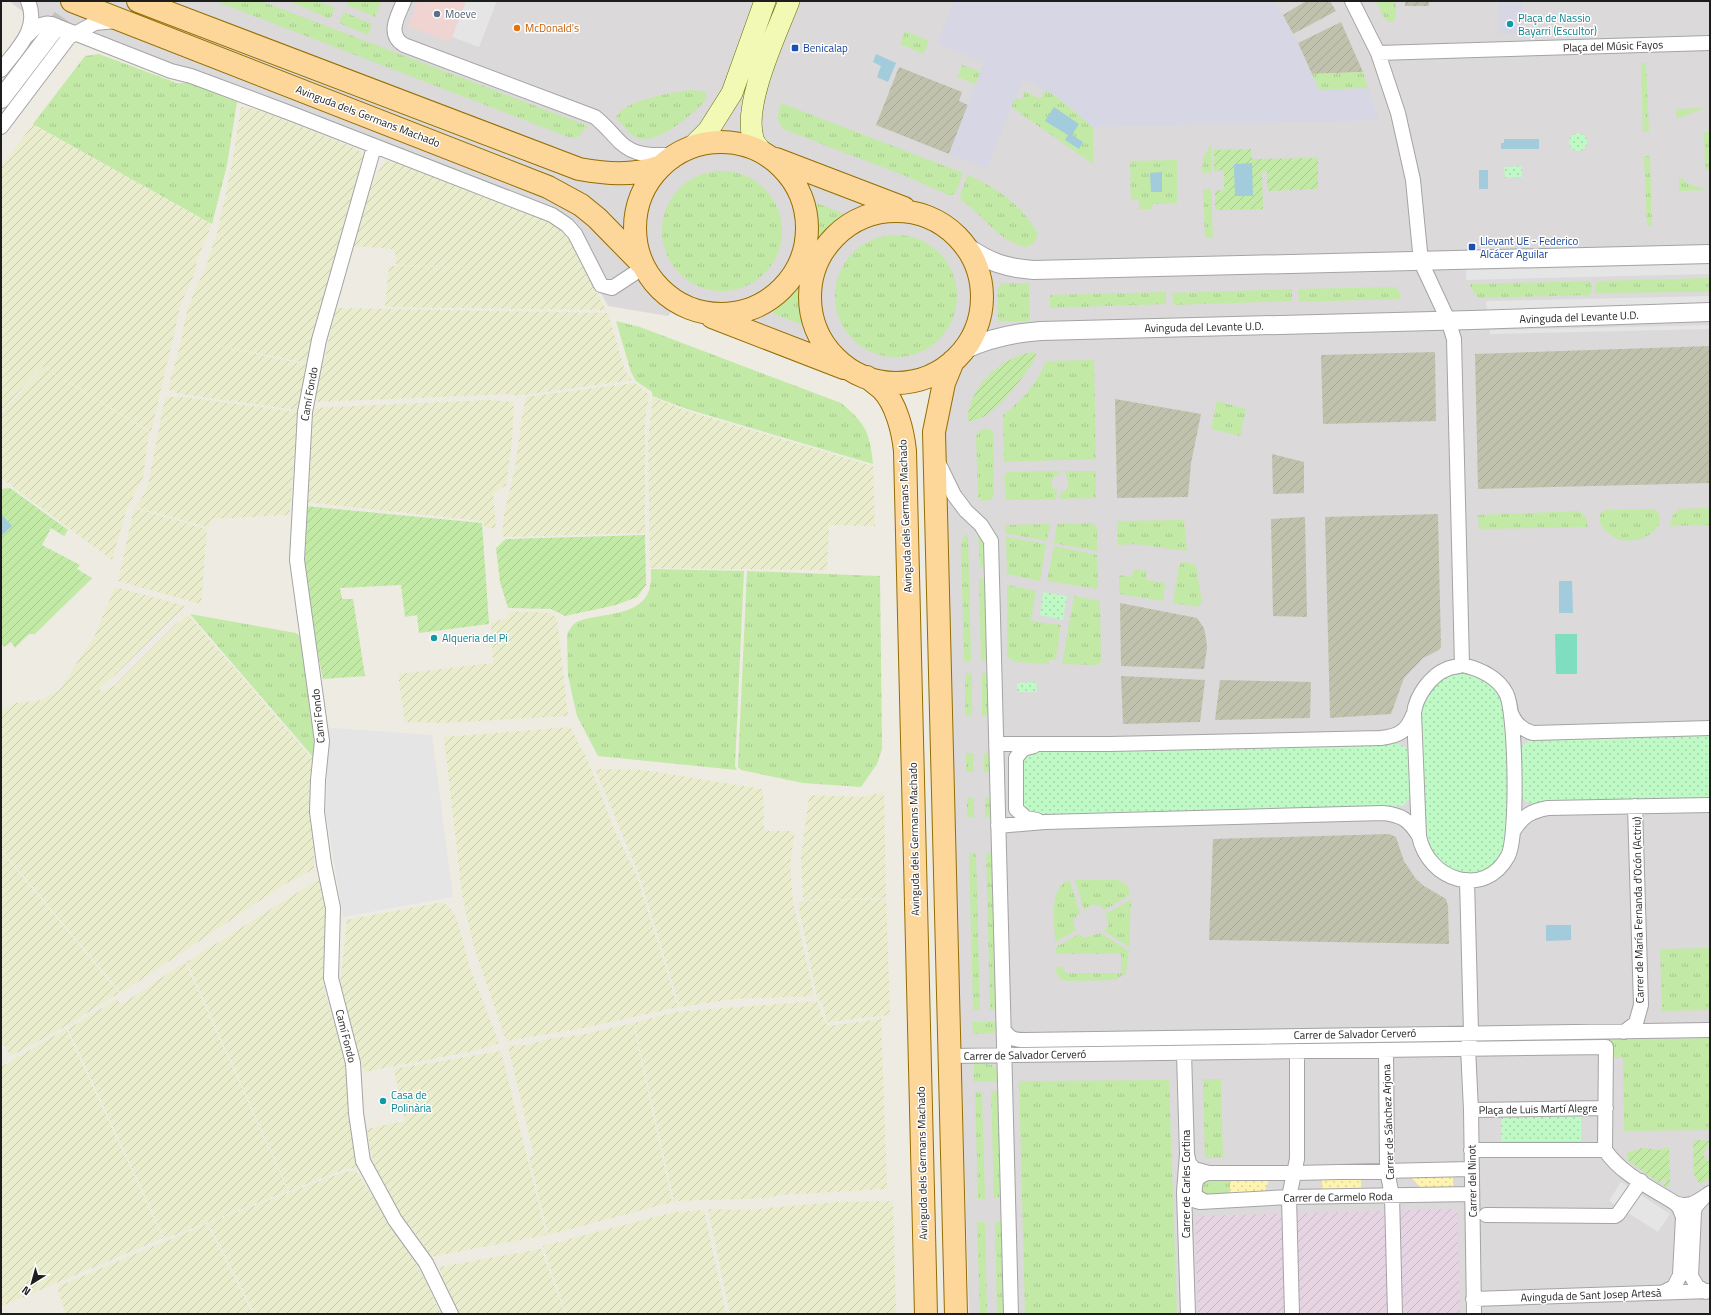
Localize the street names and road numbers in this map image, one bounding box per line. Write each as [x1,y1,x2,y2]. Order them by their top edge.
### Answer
street label: Plaça del Músic Fayos [1563,36,1663,56]
street label: Avinguda dels Germans Machado [293,81,443,151]
street label: Avinguda del Levante U.D. [1519,307,1639,327]
street label: Avinguda del Levante U.D. [1144,318,1264,336]
street label: Camí Fondo [296,366,322,422]
street label: Avinguda dels Germans Machado [894,439,916,593]
street label: Camí Fondo [307,688,329,744]
street label: Avinguda dels Germans Machado [905,762,923,916]
street label: Carrer de María Fernanda d'Ocón (Actriu) [1628,816,1648,1003]
street label: Camí Fondo [332,1008,360,1065]
street label: Carrer de Salvador Cerveró [1294,1025,1417,1043]
street label: Carrer de Salvador Cerveró [964,1046,1087,1064]
street label: Carrer de Sánchez Arjona [1378,1063,1398,1180]
street label: Avinguda dels Germans Machado [913,1086,931,1240]
street label: Plaça de Luis Martí Alegre [1478,1100,1598,1118]
street label: Carrer de Carles Cortina [1178,1129,1194,1238]
street label: Carrer del Ninot [1463,1144,1481,1217]
street label: Carrer de Carmelo Roda [1283,1188,1393,1206]
street label: Avinguda de Sant Josep Artesà [1520,1285,1662,1305]

